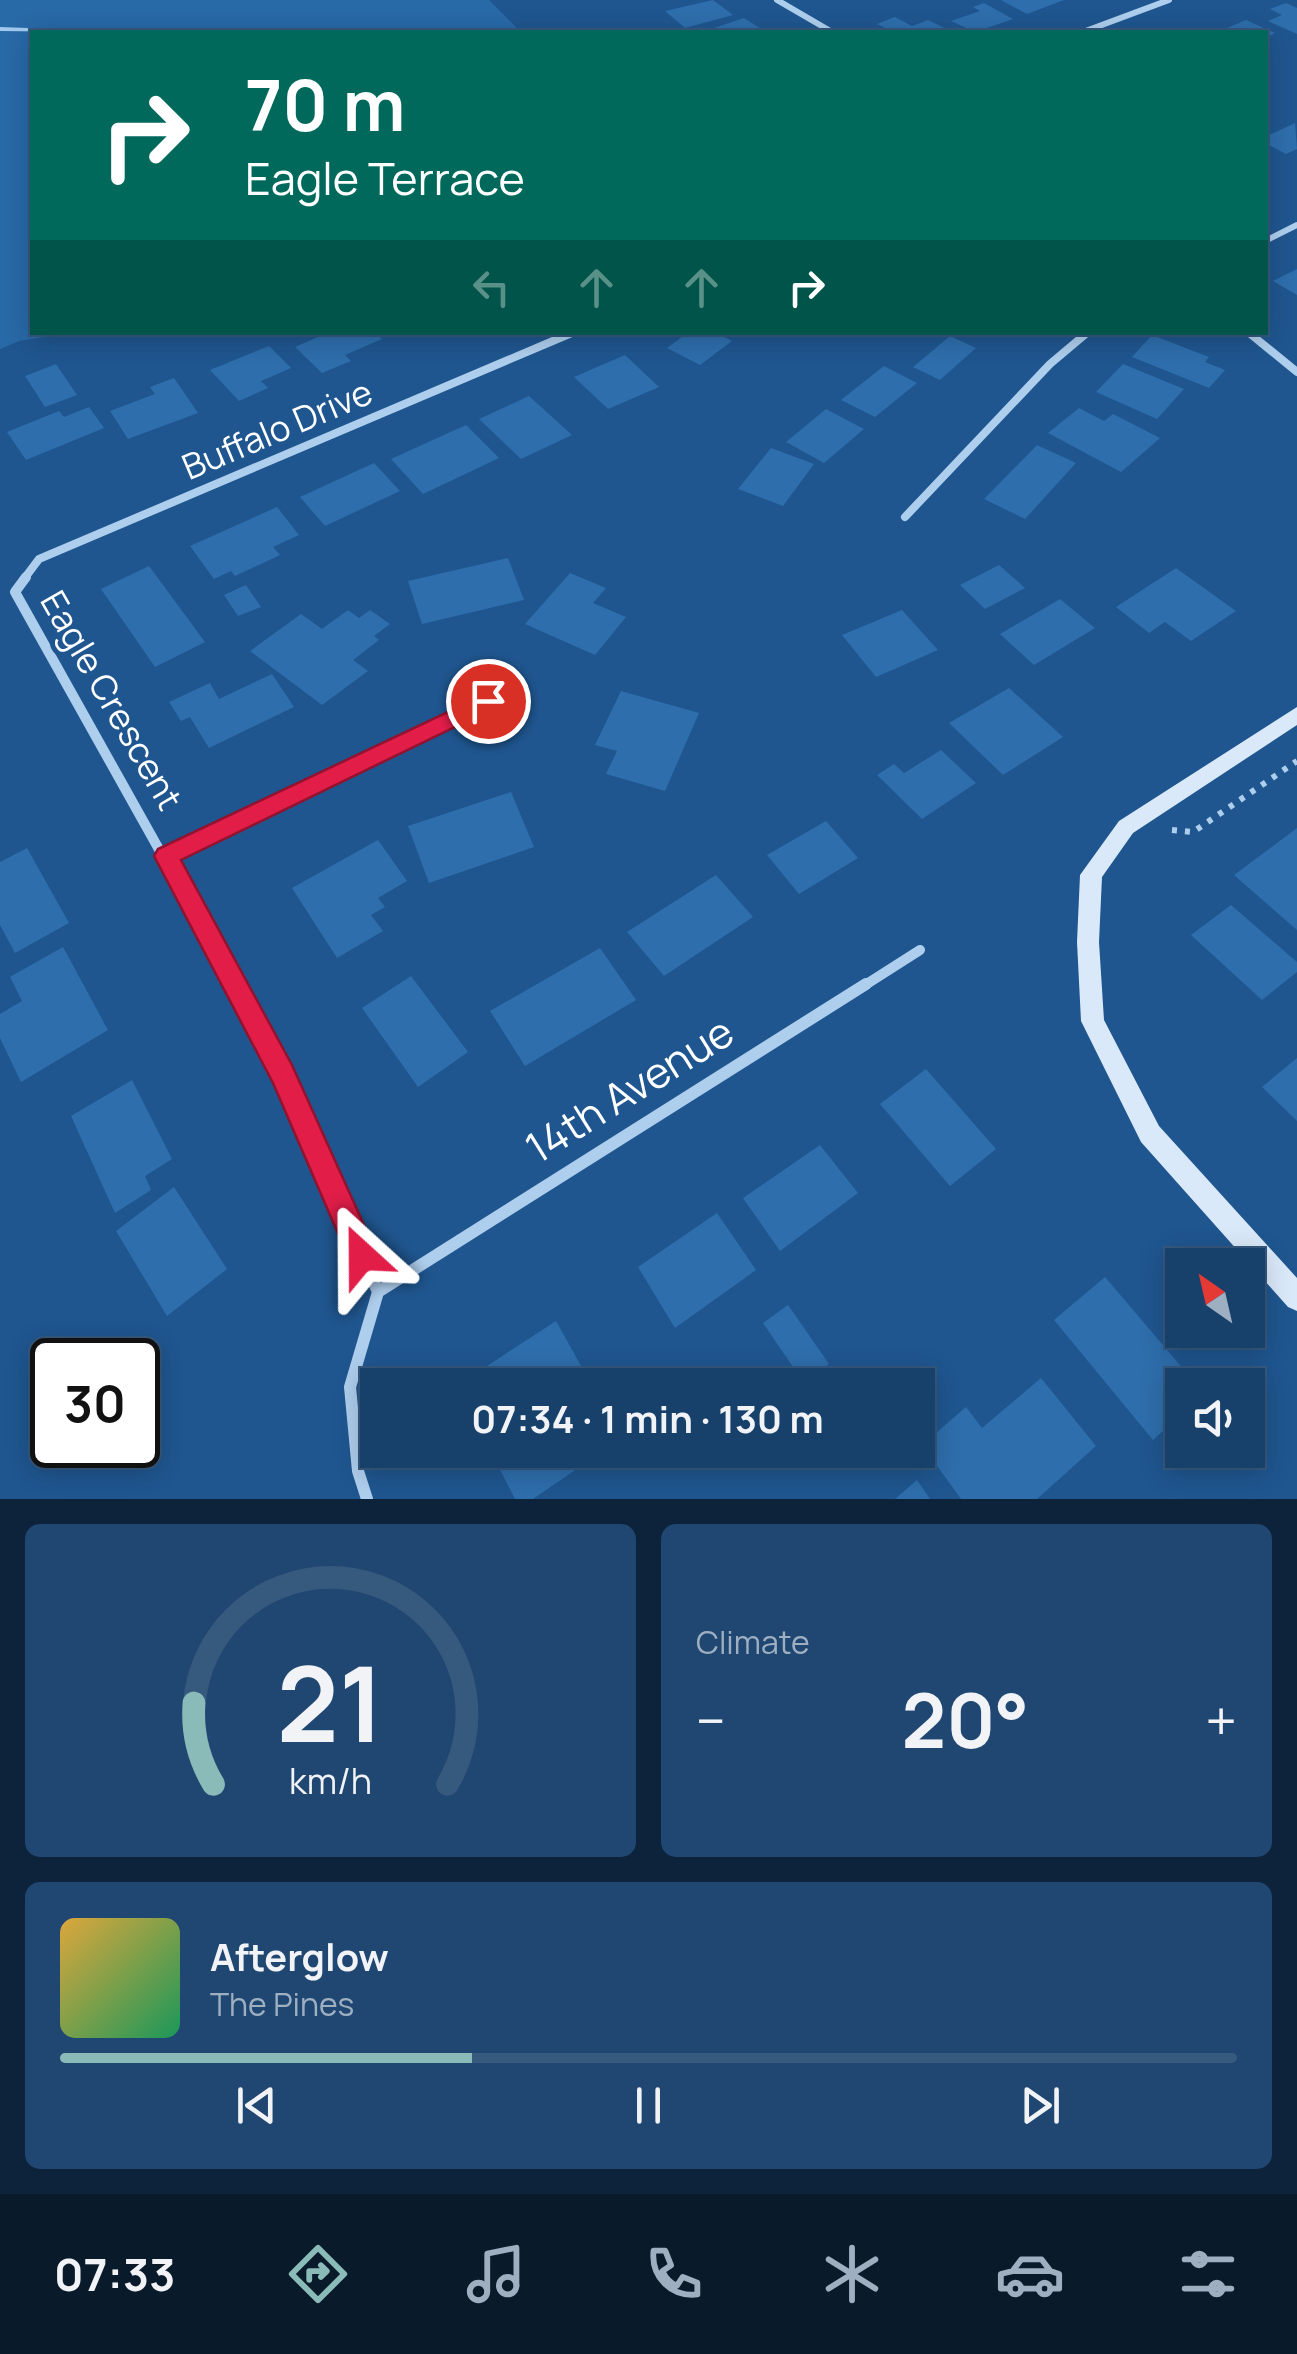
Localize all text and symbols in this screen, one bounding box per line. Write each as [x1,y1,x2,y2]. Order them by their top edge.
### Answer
text: 70 m [245,56,405,152]
icon: right [80,70,210,200]
text: Eagle Terrace [245,147,525,209]
icon: left [464,260,519,315]
icon: ahead [569,260,624,315]
icon: ahead [674,260,729,315]
icon: right [779,260,834,315]
street label: Buffalo Drive [175,367,379,491]
street label: Eagle Crescent [30,582,194,818]
pin [446,659,531,744]
icon: arrive [461,674,516,729]
street label: 14th Avenue [514,1002,744,1176]
position arrow [310,1204,414,1308]
north arrow [1165,1248,1265,1348]
map controls [1165,1248,1265,1468]
speed limit sign: 30 [30,1338,160,1468]
button: sound [1165,1368,1265,1468]
text: 07:34 · 1 min · 130 m [471,1392,824,1444]
text: Climate [696,1620,810,1664]
text: 21 [277,1631,384,1773]
text: 20° [902,1668,1029,1771]
text: − [696,1682,726,1758]
text: + [1205,1682,1237,1758]
text: km/h [289,1756,372,1805]
text: Afterglow [210,1930,389,1982]
text: The Pines [210,1982,354,2026]
icon: previous [229,2078,284,2133]
icon: pause [621,2078,676,2133]
icon: next [1013,2078,1068,2133]
icon: directions [283,2239,353,2309]
icon: music [461,2239,531,2309]
icon: phone [639,2239,709,2309]
icon: climate [817,2239,887,2309]
icon: car [995,2239,1065,2309]
icon: filters [1173,2239,1243,2309]
text: 07:33 [54,2243,175,2305]

